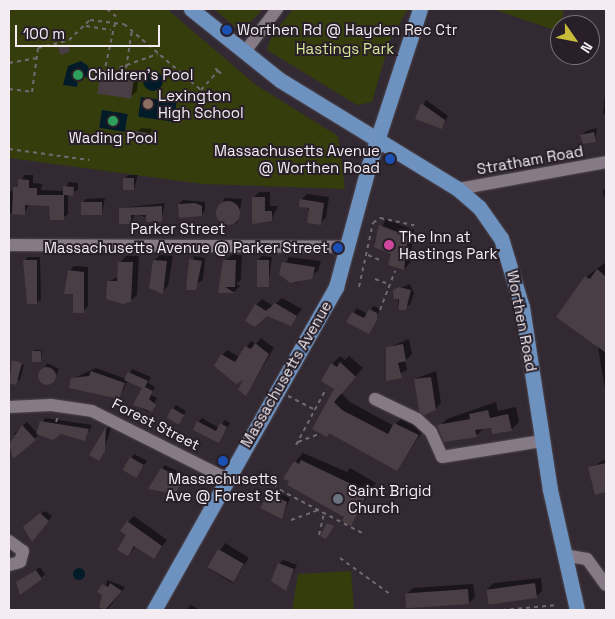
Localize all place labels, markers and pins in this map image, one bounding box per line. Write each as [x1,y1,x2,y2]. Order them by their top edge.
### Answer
place label: Worthen Rd @ Hayden Rec Ctr [237,21,457,39]
marker: Worthen Rd @ Hayden Rec Ctr [221,24,233,36]
place label: Children's Pool [88,66,193,84]
marker: Children's Pool [72,69,84,81]
place label: Lexington High School [158,86,244,121]
marker: Lexington High School [142,98,154,110]
marker: Wading Pool [107,115,119,127]
place label: Wading Pool [69,129,157,147]
place label: Massachusetts Avenue @ Worthen Road [214,141,380,176]
marker: Massachusetts Avenue @ Worthen Road [384,153,396,165]
place label: The Inn at Hastings Park [399,227,497,262]
place label: Massachusetts Avenue @ Parker Street [44,239,328,257]
marker: The Inn at Hastings Park [383,239,395,251]
marker: Massachusetts Avenue @ Parker Street [332,242,344,254]
marker: Massachusetts Ave @ Forest St [217,455,229,467]
place label: Massachusetts Ave @ Forest St [165,469,281,504]
place label: Saint Brigid Church [348,481,431,516]
marker: Saint Brigid Church [332,493,344,505]

